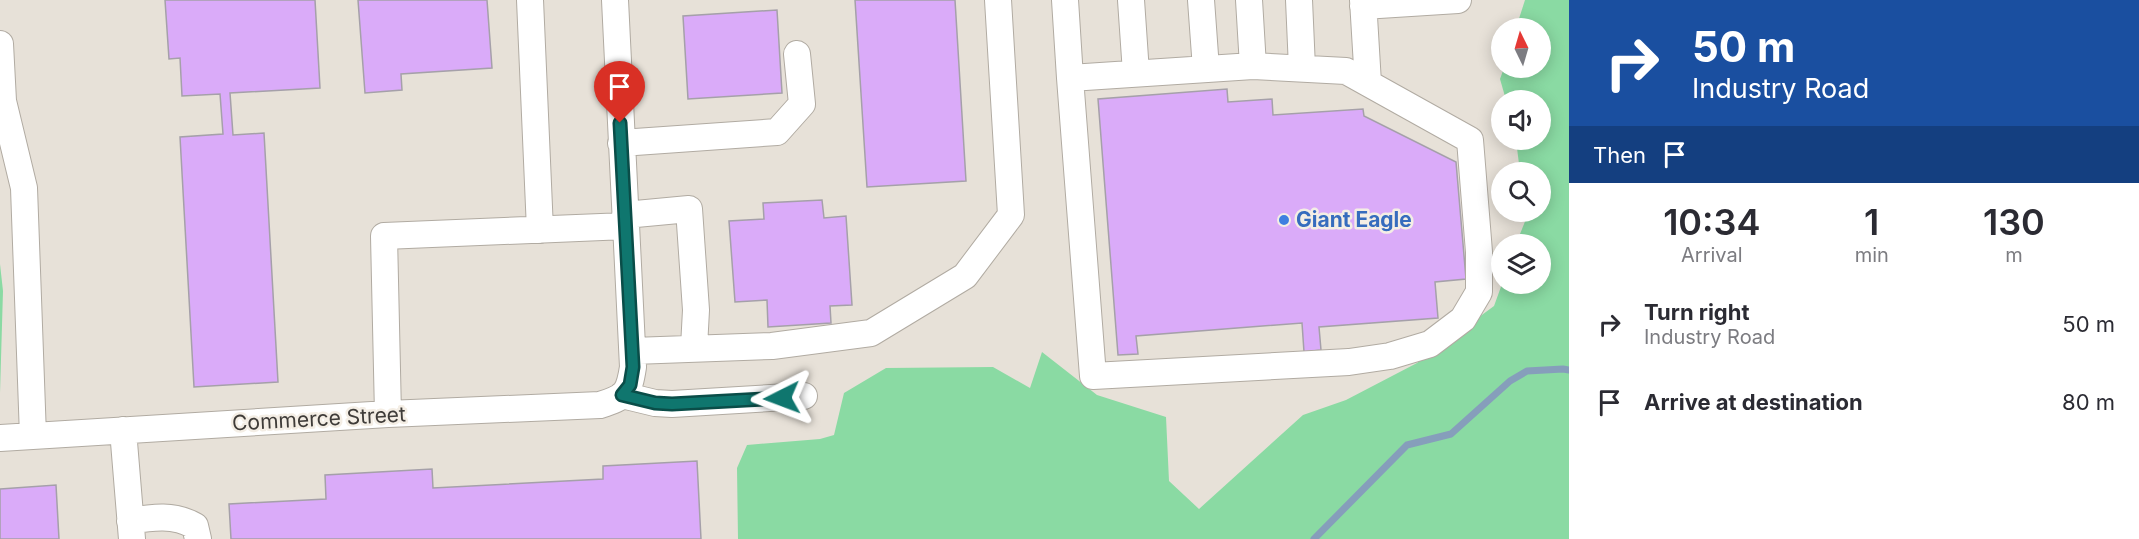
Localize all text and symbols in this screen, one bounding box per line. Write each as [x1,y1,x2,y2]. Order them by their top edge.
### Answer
north arrow [1491,18,1551,78]
map controls [1491,18,1551,294]
text: 50 m [1692,21,1795,72]
icon: right [1593,24,1671,102]
pin [594,61,645,123]
icon: arrive [603,70,636,103]
text: Industry Road [1692,72,1869,105]
button: sound [1491,90,1551,150]
icon: arrive [1658,138,1691,171]
text: Then [1593,142,1646,168]
button: search [1491,162,1551,222]
text: 10:34 [1663,200,1760,244]
text: 1 [1864,200,1879,244]
text: 130 [1983,200,2045,244]
place label: Giant Eagle [1296,207,1412,232]
marker: Giant Eagle [1277,213,1291,227]
button: layers [1491,234,1551,294]
text: Arrival [1681,243,1743,267]
text: min [1855,243,1889,267]
text: m [2005,243,2023,267]
text: Turn right [1644,299,1750,325]
icon: right [1593,308,1626,341]
text: 50 m [2062,311,2115,337]
text: Industry Road [1644,325,1775,349]
position arrow [750,366,814,430]
icon: arrive [1593,386,1626,419]
text: Arrive at destination [1644,389,1863,415]
text: 80 m [2062,389,2115,415]
street label: Commerce Street [231,401,407,436]

